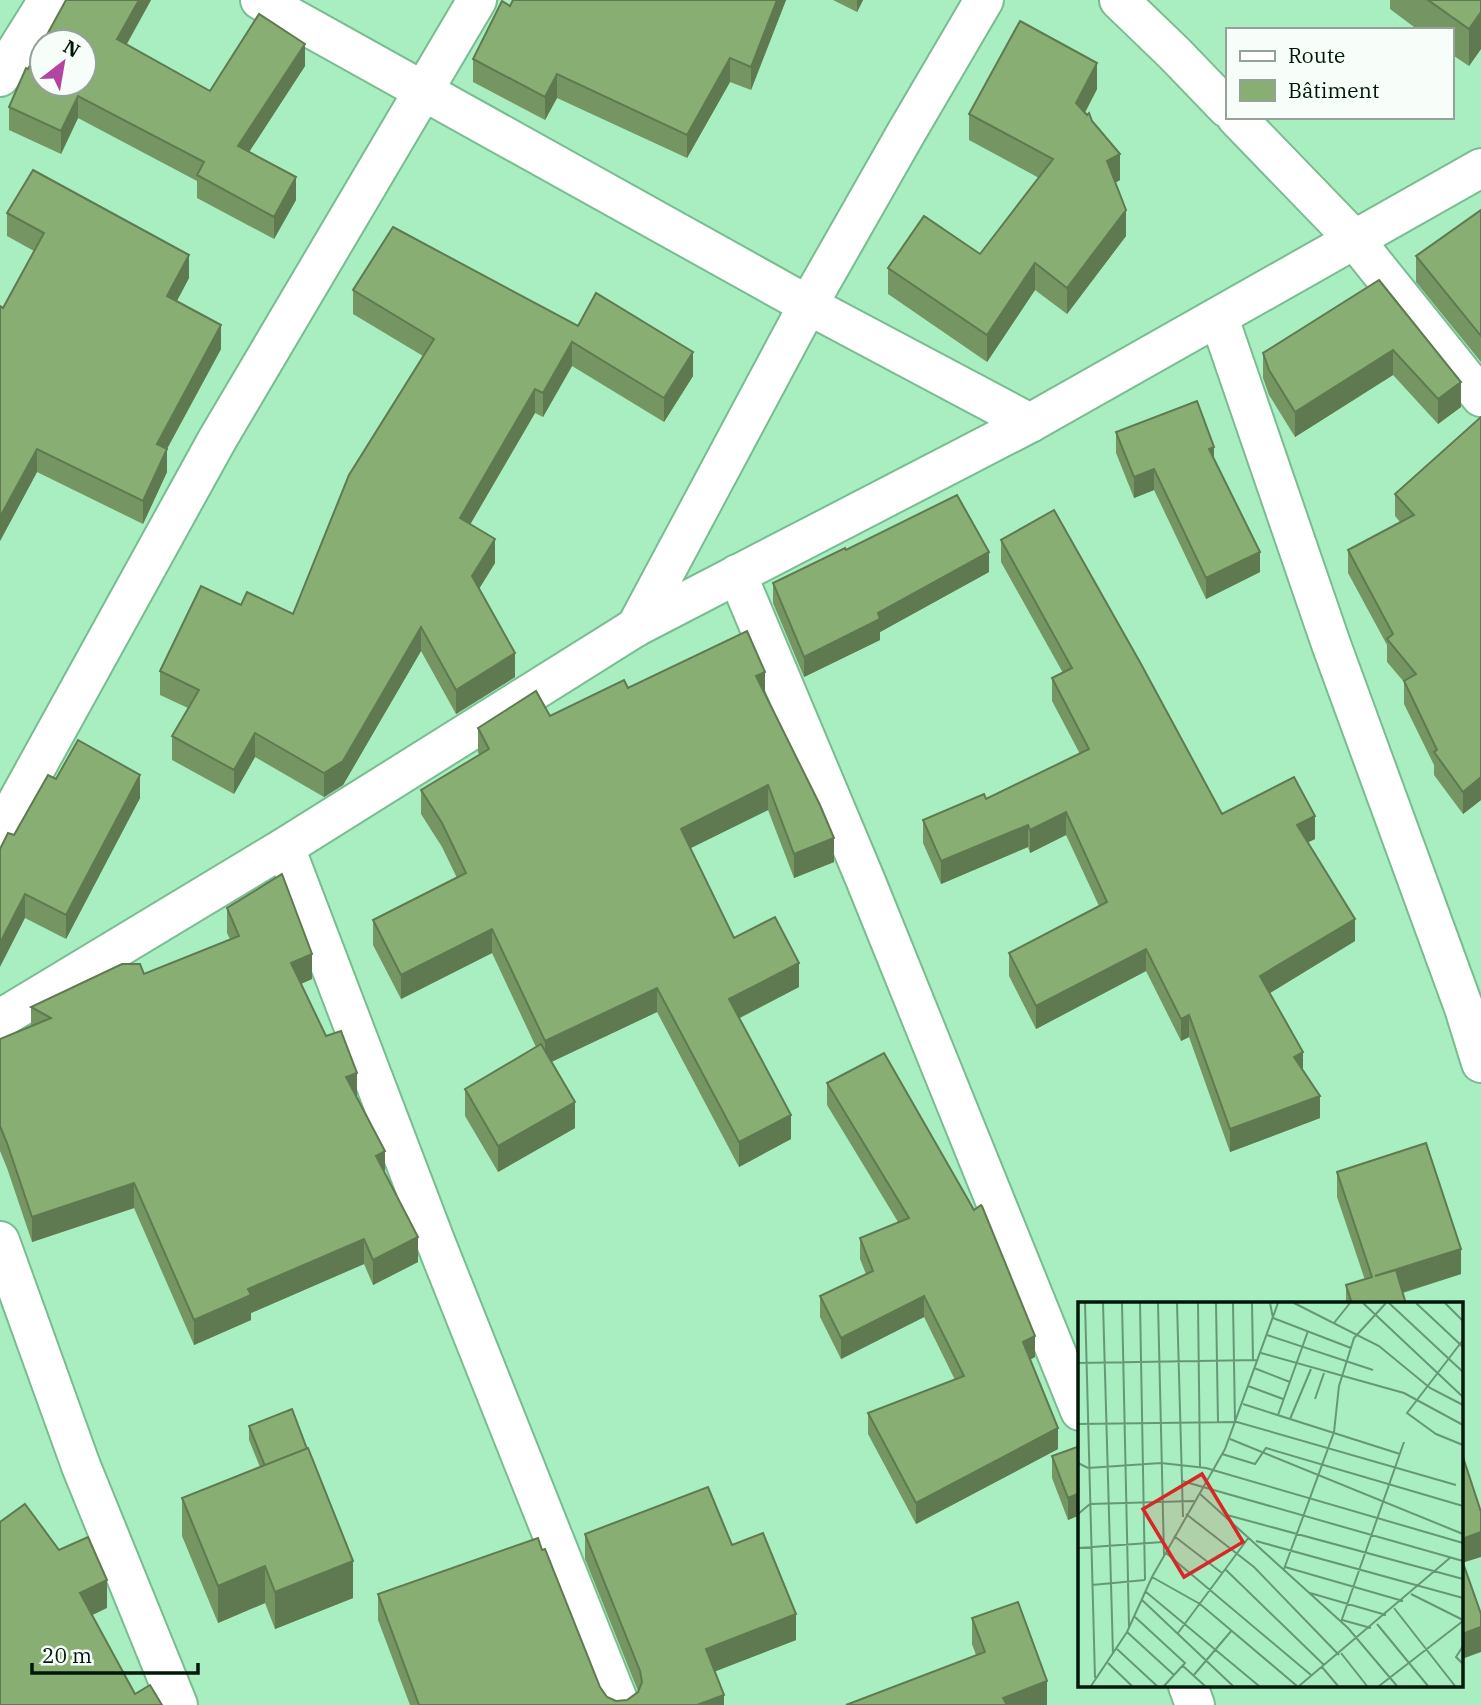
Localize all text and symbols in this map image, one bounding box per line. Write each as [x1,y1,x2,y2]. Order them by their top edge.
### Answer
north arrow [28,28,98,98]
legend [1226,28,1453,119]
text: N [59,34,84,63]
text: Route [1288,41,1345,69]
text: Bâtiment [1288,76,1379,104]
inset map [1078,1302,1464,1688]
scale bar [32,1632,198,1676]
text: 20 m [42,1641,92,1669]

